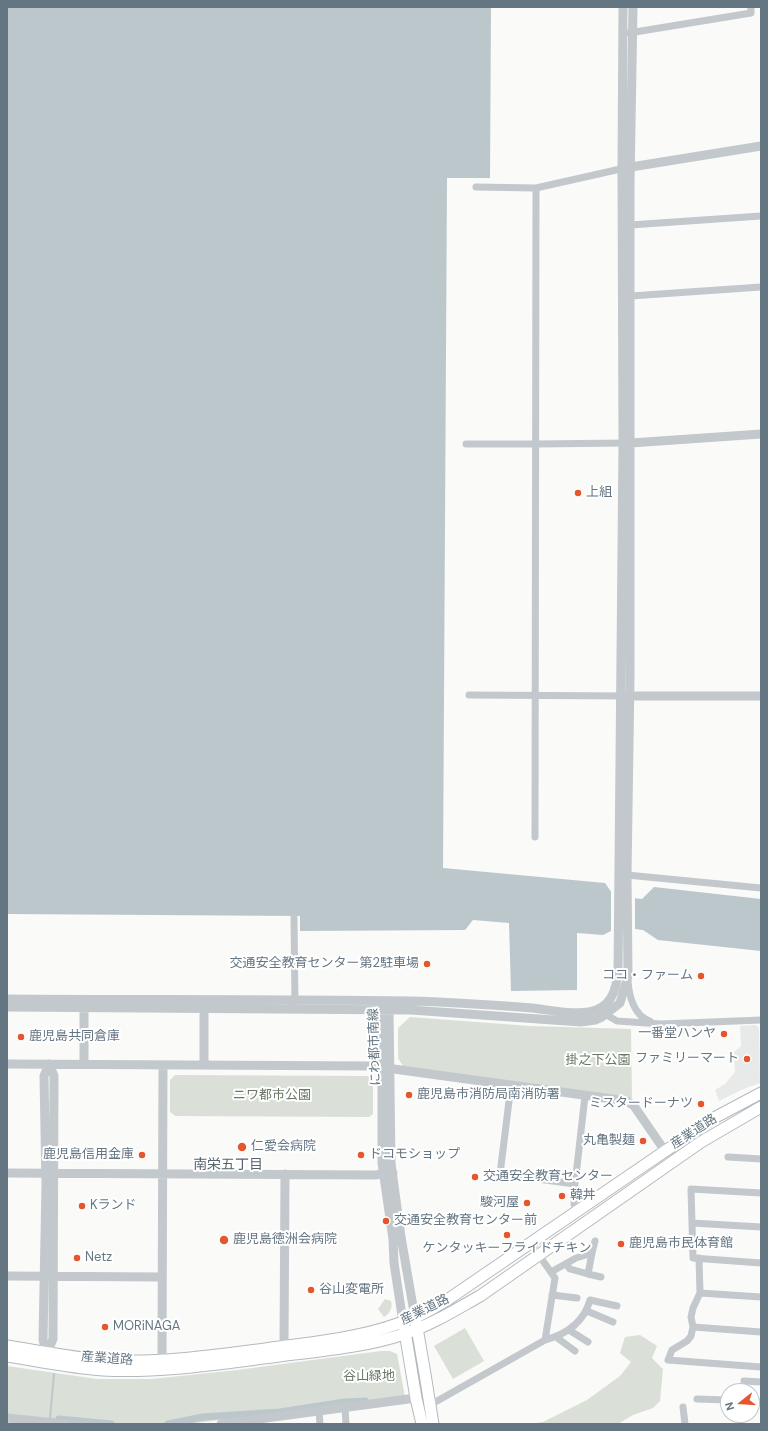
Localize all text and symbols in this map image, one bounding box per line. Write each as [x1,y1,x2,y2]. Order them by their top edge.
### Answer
place label: 上組 [586,485,612,501]
marker: 上組 [573,488,583,498]
place label: 交通安全教育センター第2駐車場 [230,956,419,972]
marker: 交通安全教育センター第2駐車場 [422,959,432,969]
place label: ココ・ファーム [602,968,693,984]
marker: ココ・ファーム [696,971,706,981]
street label: にわ都市南線 [366,1008,384,1086]
place label: 一番堂ハンヤ [638,1026,716,1042]
place label: 鹿児島共同倉庫 [29,1029,120,1045]
marker: 一番堂ハンヤ [719,1029,729,1039]
marker: 鹿児島共同倉庫 [16,1032,26,1042]
place label: ファミリーマート [635,1051,739,1067]
park label: 掛之下公園 [566,1053,630,1069]
marker: ファミリーマート [742,1054,752,1064]
place label: 鹿児島市消防局南消防署 [417,1087,560,1103]
park label: ニワ都市公園 [233,1088,311,1104]
marker: 鹿児島市消防局南消防署 [404,1090,414,1100]
place label: ミスタードーナツ [589,1096,693,1112]
marker: ミスタードーナツ [696,1099,706,1109]
street label: 産業道路 [668,1111,720,1153]
place label: 丸亀製麺 [583,1133,635,1149]
marker: 丸亀製麺 [638,1136,648,1146]
place label: 仁愛会病院 [251,1139,316,1155]
marker: 仁愛会病院 [236,1141,248,1153]
place label: 鹿児島信用金庫 [43,1147,134,1163]
place label: ドコモショップ [369,1147,460,1163]
marker: 鹿児島信用金庫 [137,1150,147,1160]
marker: ドコモショップ [356,1150,366,1160]
district label: 南栄五丁目 [193,1157,263,1173]
place label: 交通安全教育センター [483,1169,613,1185]
marker: 交通安全教育センター [470,1172,480,1182]
place label: 韓丼 [570,1188,596,1204]
marker: 韓丼 [557,1191,567,1201]
place label: 駿河屋 [480,1195,519,1211]
place label: Kランド [90,1198,137,1214]
marker: 駿河屋 [522,1198,532,1208]
marker: Kランド [77,1201,87,1211]
place label: 交通安全教育センター前 [394,1213,537,1229]
marker: 交通安全教育センター前 [381,1216,391,1226]
marker: ケンタッキーフライドチキン [502,1230,512,1240]
place label: 鹿児島徳洲会病院 [233,1232,337,1248]
marker: 鹿児島徳洲会病院 [218,1234,230,1246]
place label: 鹿児島市民体育館 [629,1236,733,1252]
marker: 鹿児島市民体育館 [616,1239,626,1249]
place label: ケンタッキーフライドチキン [423,1241,591,1257]
place label: Netz [85,1250,112,1266]
marker: Netz [72,1253,82,1263]
place label: 谷山変電所 [319,1282,384,1298]
marker: 谷山変電所 [306,1285,316,1295]
street label: 産業道路 [398,1292,452,1328]
place label: MORiNAGA [113,1319,180,1335]
marker: MORiNAGA [100,1322,110,1332]
street label: 産業道路 [81,1349,133,1369]
park label: 谷山緑地 [343,1369,395,1385]
north arrow [720,1383,760,1423]
text: N [722,1400,737,1412]

